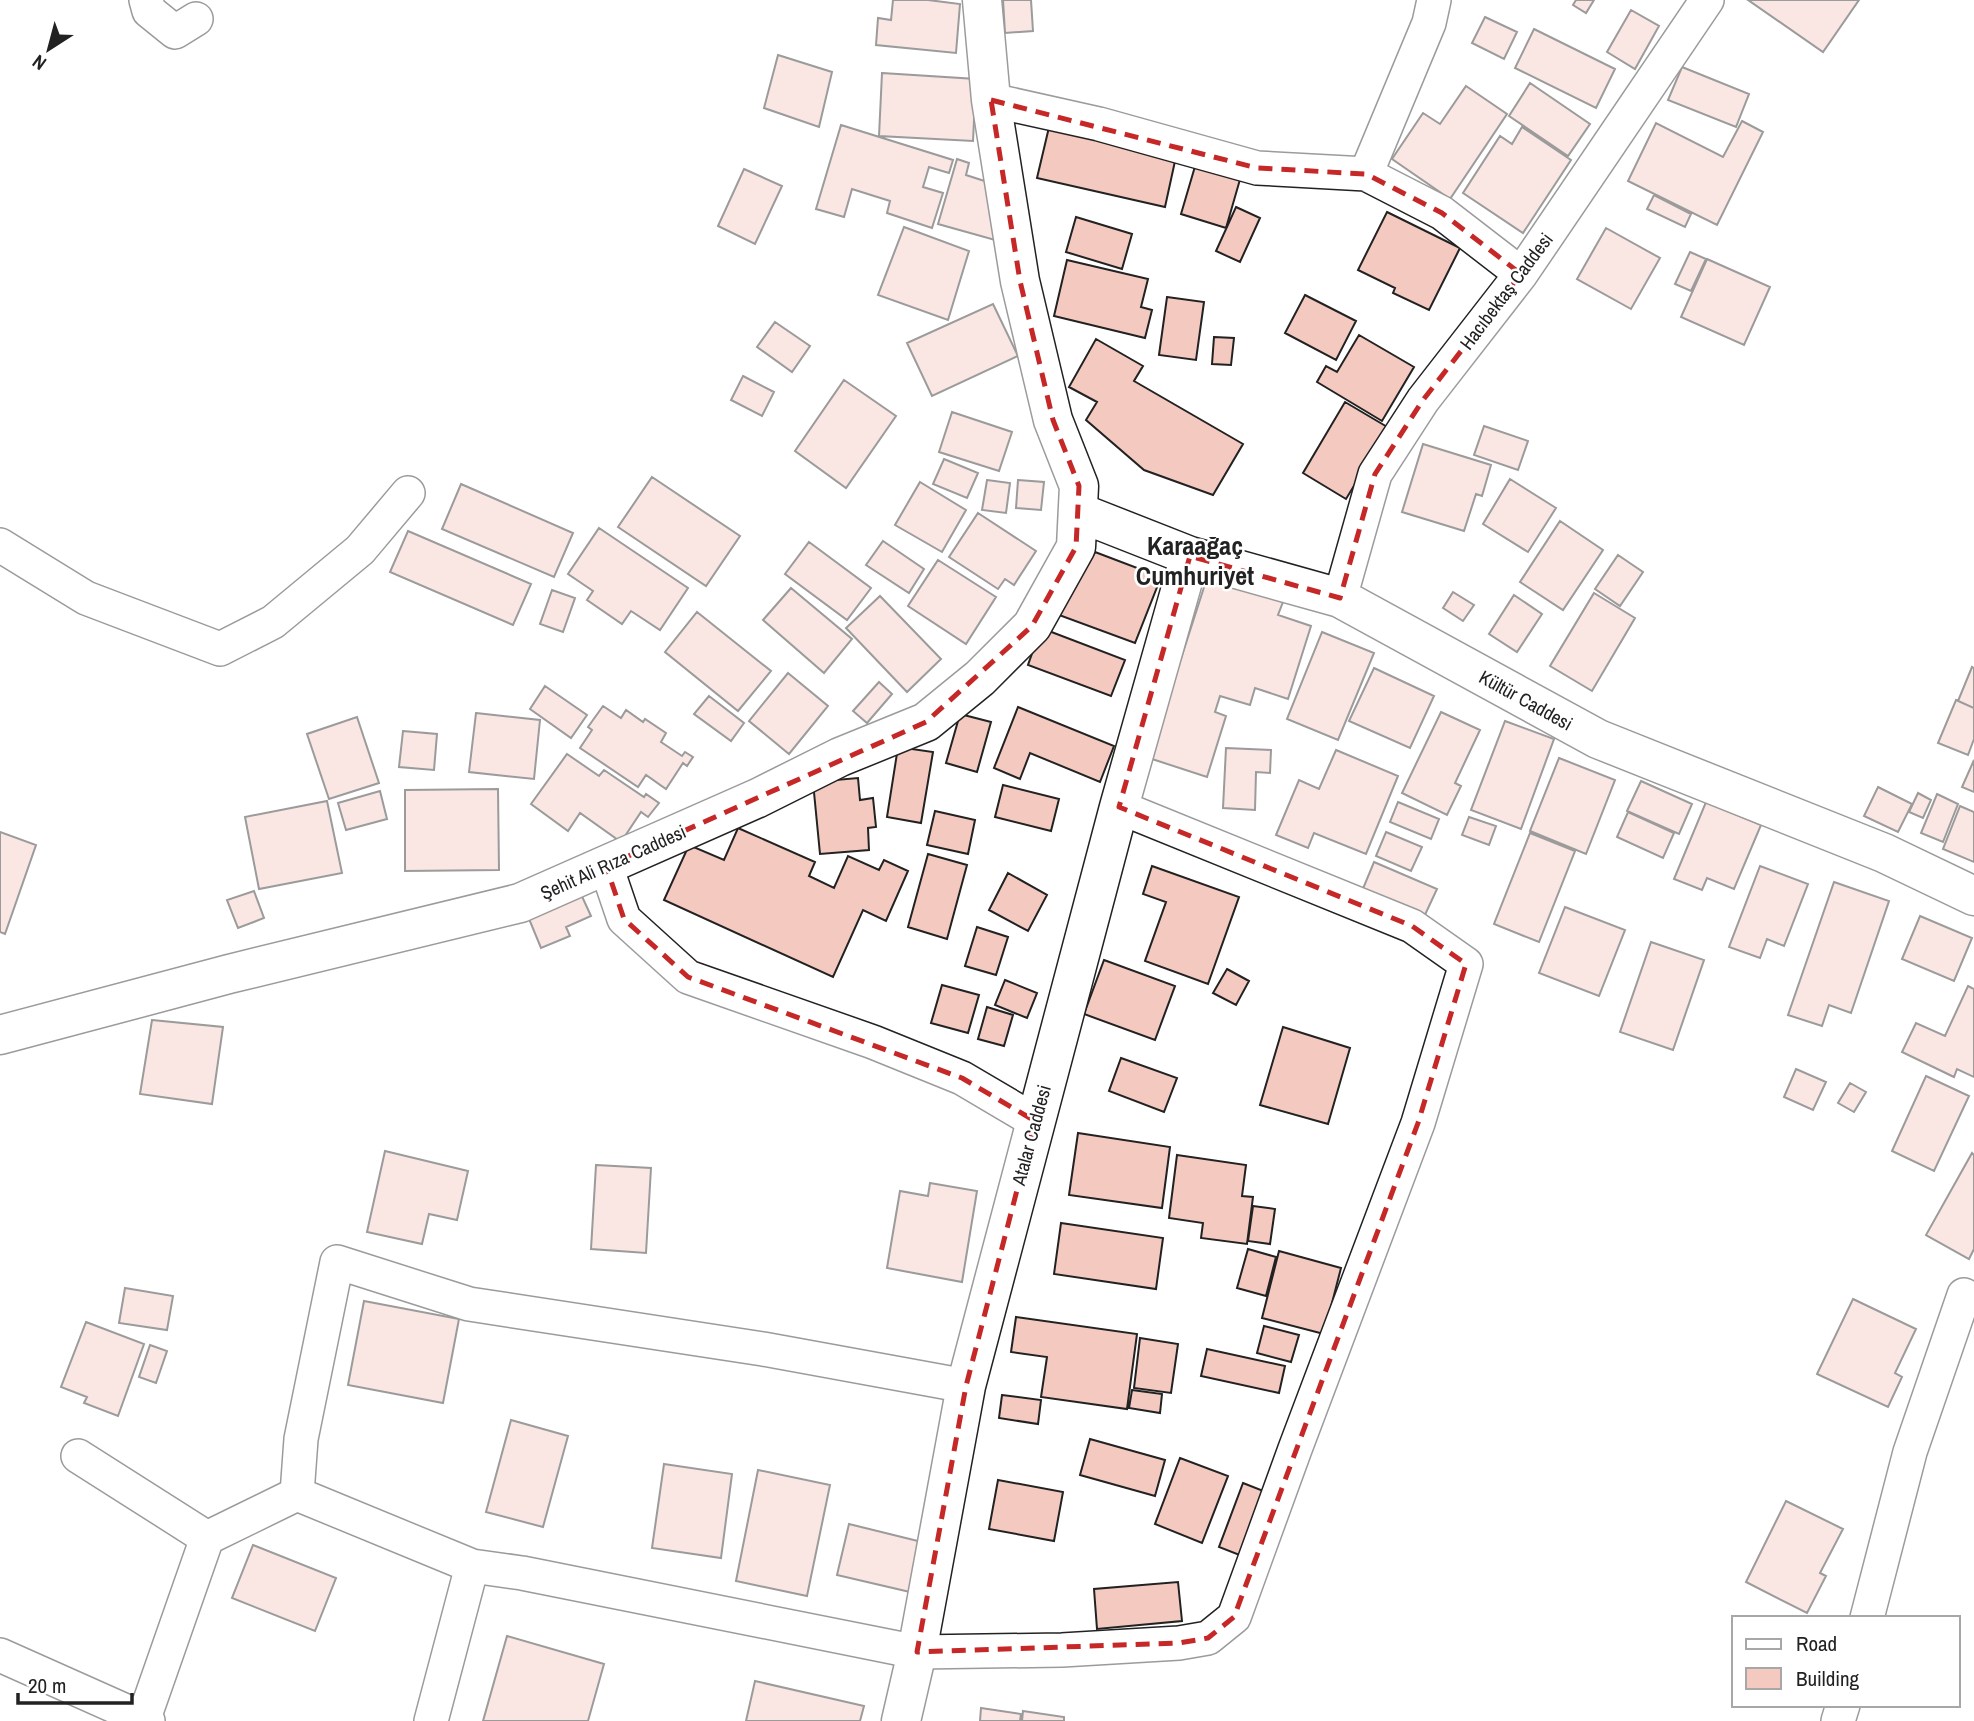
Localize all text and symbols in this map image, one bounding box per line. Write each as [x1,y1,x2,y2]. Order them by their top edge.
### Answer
north arrow [14,14,84,84]
text: N [27,49,51,77]
street label: Hacıbektaş Caddesi [1453,227,1559,355]
district label: Karaağaç Cumhuriyet [1136,528,1254,593]
street label: Kültür Caddesi [1475,664,1577,736]
street label: Şehit Ali Rıza Caddesi [536,818,690,906]
street label: Atalar Caddesi [1005,1082,1057,1189]
legend [1732,1616,1960,1707]
text: Road [1796,1629,1837,1658]
scale bar [18,1662,131,1706]
text: Building [1796,1664,1860,1693]
text: 20 m [28,1671,66,1700]

